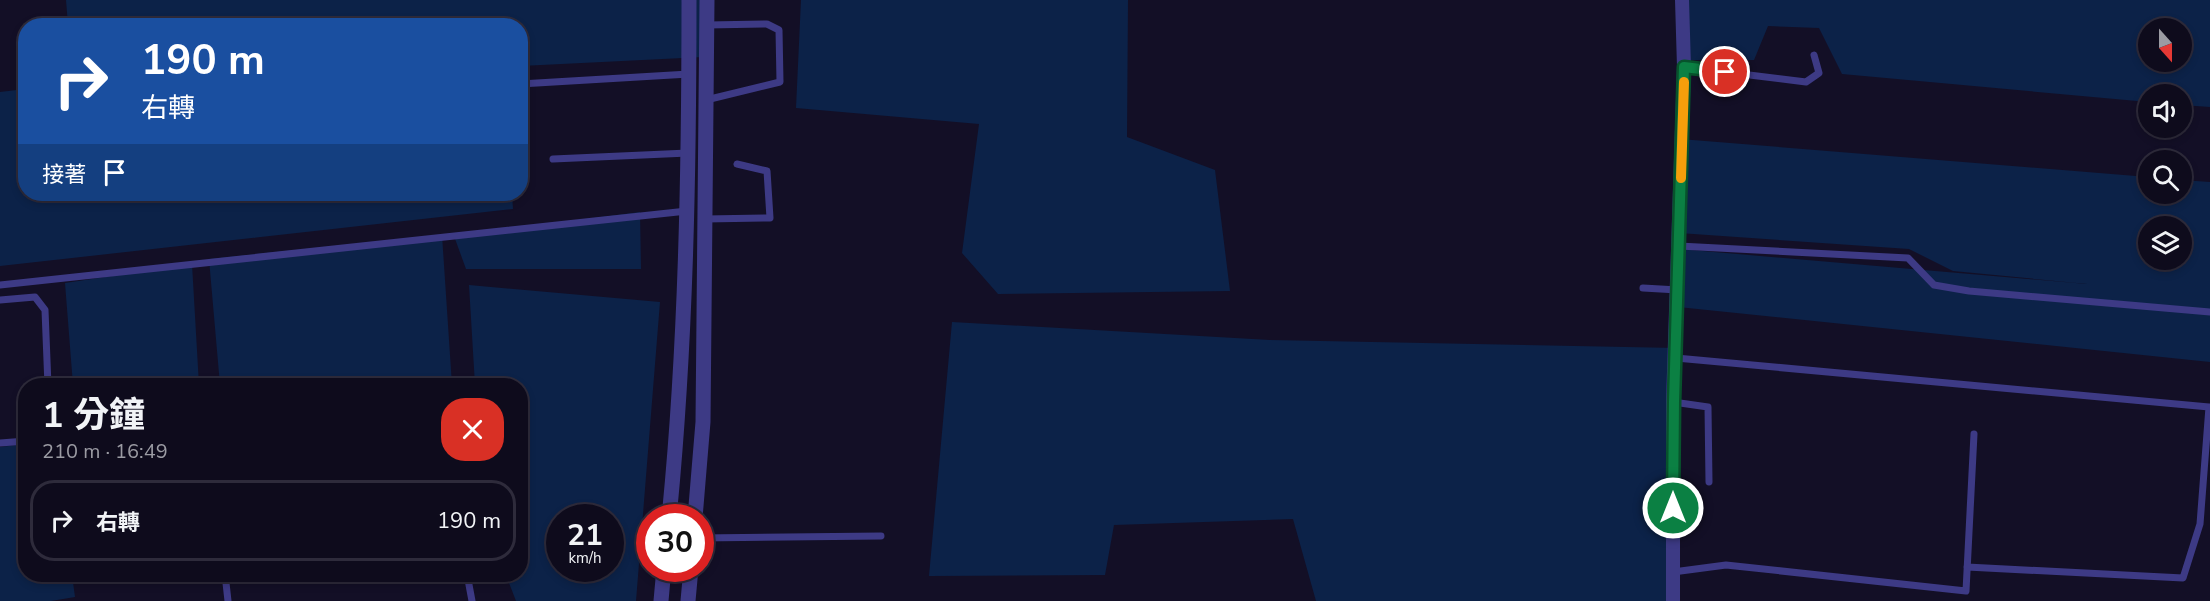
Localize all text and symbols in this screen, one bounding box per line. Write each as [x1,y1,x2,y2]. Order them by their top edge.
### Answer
north arrow [2138,18,2192,72]
map controls [2138,18,2192,270]
text: 190 m [141,32,265,89]
icon: right [42,42,120,120]
pin [1699,46,1750,97]
icon: arrive [1708,55,1741,88]
button: sound [2138,84,2192,138]
text: 右轉 [141,90,195,127]
button: search [2138,150,2192,204]
icon: arrive [98,156,131,189]
text: 接著 [42,160,86,190]
button: layers [2138,216,2192,270]
text: 1 分鐘 [42,391,145,440]
button: close [441,398,504,461]
text: 210 m · 16:49 [42,438,168,465]
position arrow [1641,476,1705,540]
icon: right [45,504,78,537]
speed limit sign: 30 [636,504,714,582]
text: 190 m [437,506,501,536]
text: 右轉 [96,508,140,538]
text: 21 [567,515,603,556]
text: km/h [568,548,602,568]

